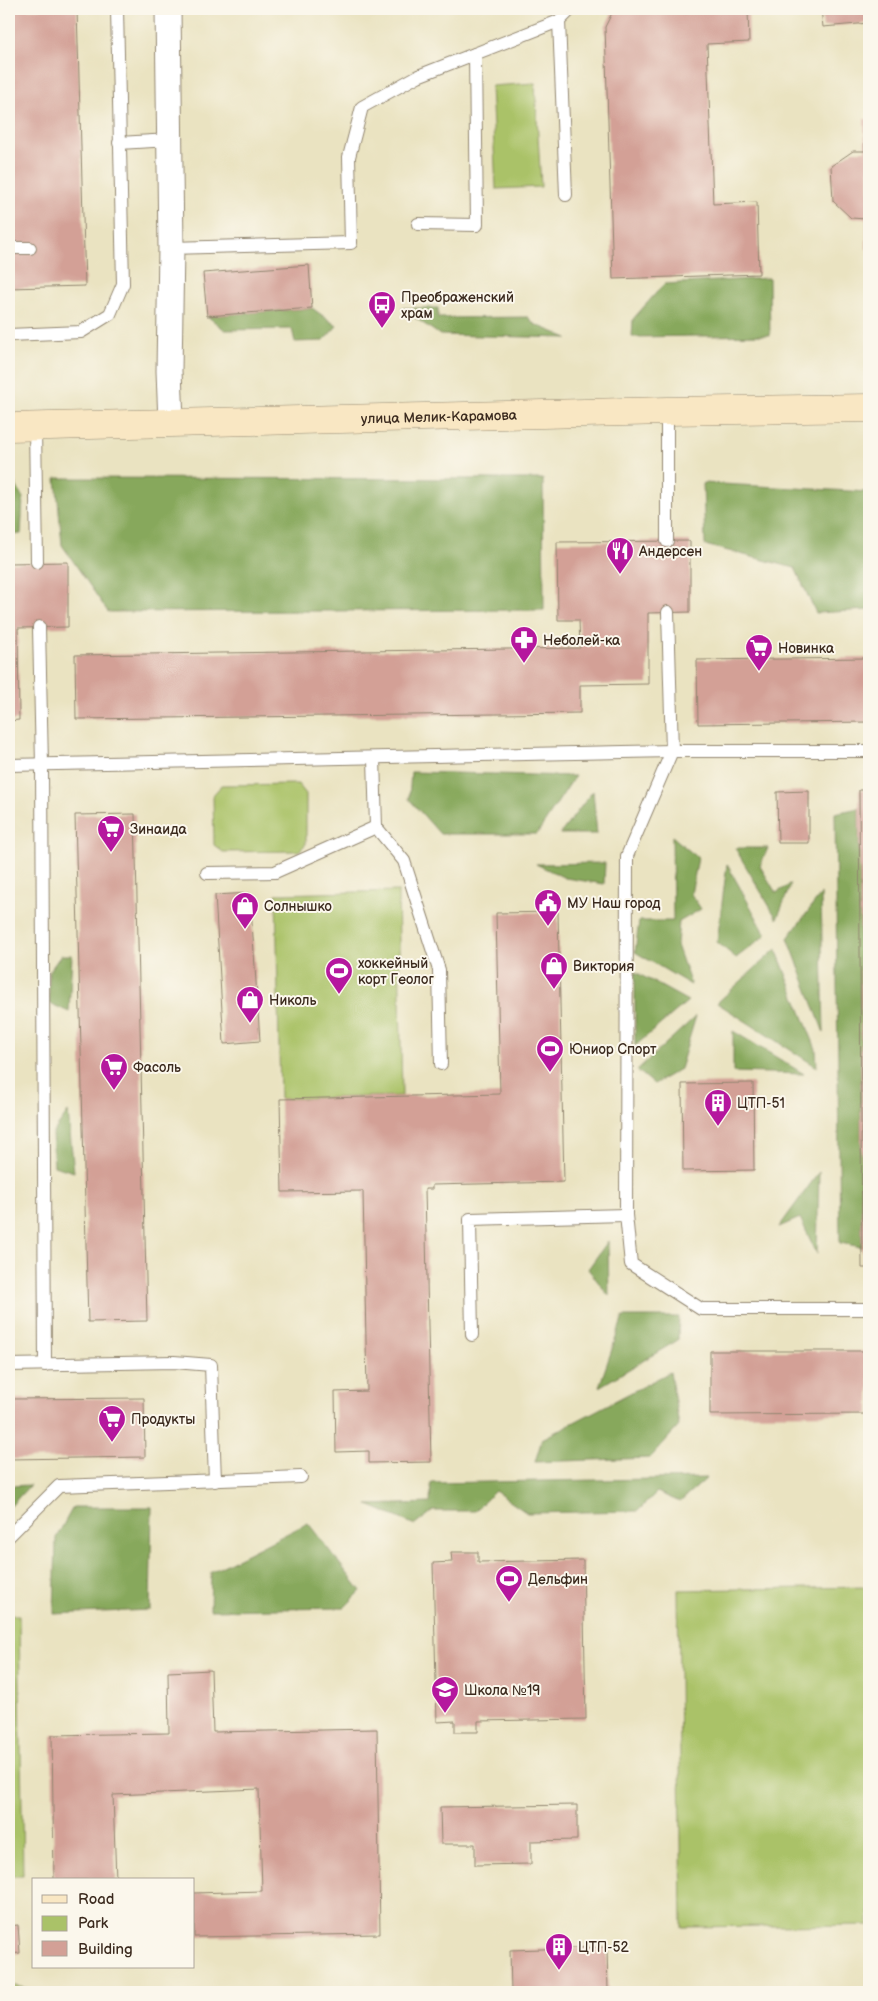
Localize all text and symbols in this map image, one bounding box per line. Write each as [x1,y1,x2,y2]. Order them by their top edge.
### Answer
place label: Преображенский храм [401,289,514,322]
bus stop icon: Преображенский храм [367,290,397,329]
street label: улица Мелик-Карамова [361,406,518,427]
restaurant icon: Андерсен [605,536,635,575]
place label: Андерсен [638,543,702,560]
pharmacy icon: Неболей-ка [509,625,539,664]
place label: Неболей-ка [543,632,621,649]
supermarket icon: Новинка [744,633,774,672]
place label: Новинка [778,640,835,657]
supermarket icon: Зинаида [96,814,126,853]
place label: Зинаида [130,821,188,838]
public building icon: МУ Наш город [533,888,563,927]
shop icon: Солнышко [230,891,260,930]
place label: МУ Наш город [567,895,661,912]
place label: Солнышко [264,898,332,915]
shop icon: Виктория [539,951,569,990]
place label: хоккейный корт Геолог [358,955,434,988]
sports icon: хоккейный корт Геолог [324,956,354,995]
place label: Виктория [573,958,634,975]
shop icon: Николь [235,985,265,1024]
place label: Николь [269,992,317,1009]
sports icon: Юниор Спорт [535,1034,565,1073]
place label: Юниор Спорт [569,1041,657,1058]
supermarket icon: Фасоль [99,1052,129,1091]
place label: Фасоль [133,1059,181,1076]
building icon: ЦТП-51 [703,1088,733,1127]
place label: ЦТП-51 [737,1095,785,1112]
supermarket icon: Продукты [97,1404,127,1443]
place label: Продукты [131,1411,195,1428]
sports icon: Дельфин [494,1564,524,1603]
place label: Дельфин [528,1571,588,1588]
school or university icon: Школа №19 [430,1675,460,1714]
place label: Школа №19 [464,1682,540,1699]
legend [32,1878,195,1968]
text: Road [78,1890,114,1909]
text: Park [78,1914,109,1933]
building icon: ЦТП-52 [544,1932,574,1971]
place label: ЦТП-52 [578,1939,629,1956]
text: Building [78,1940,133,1959]

